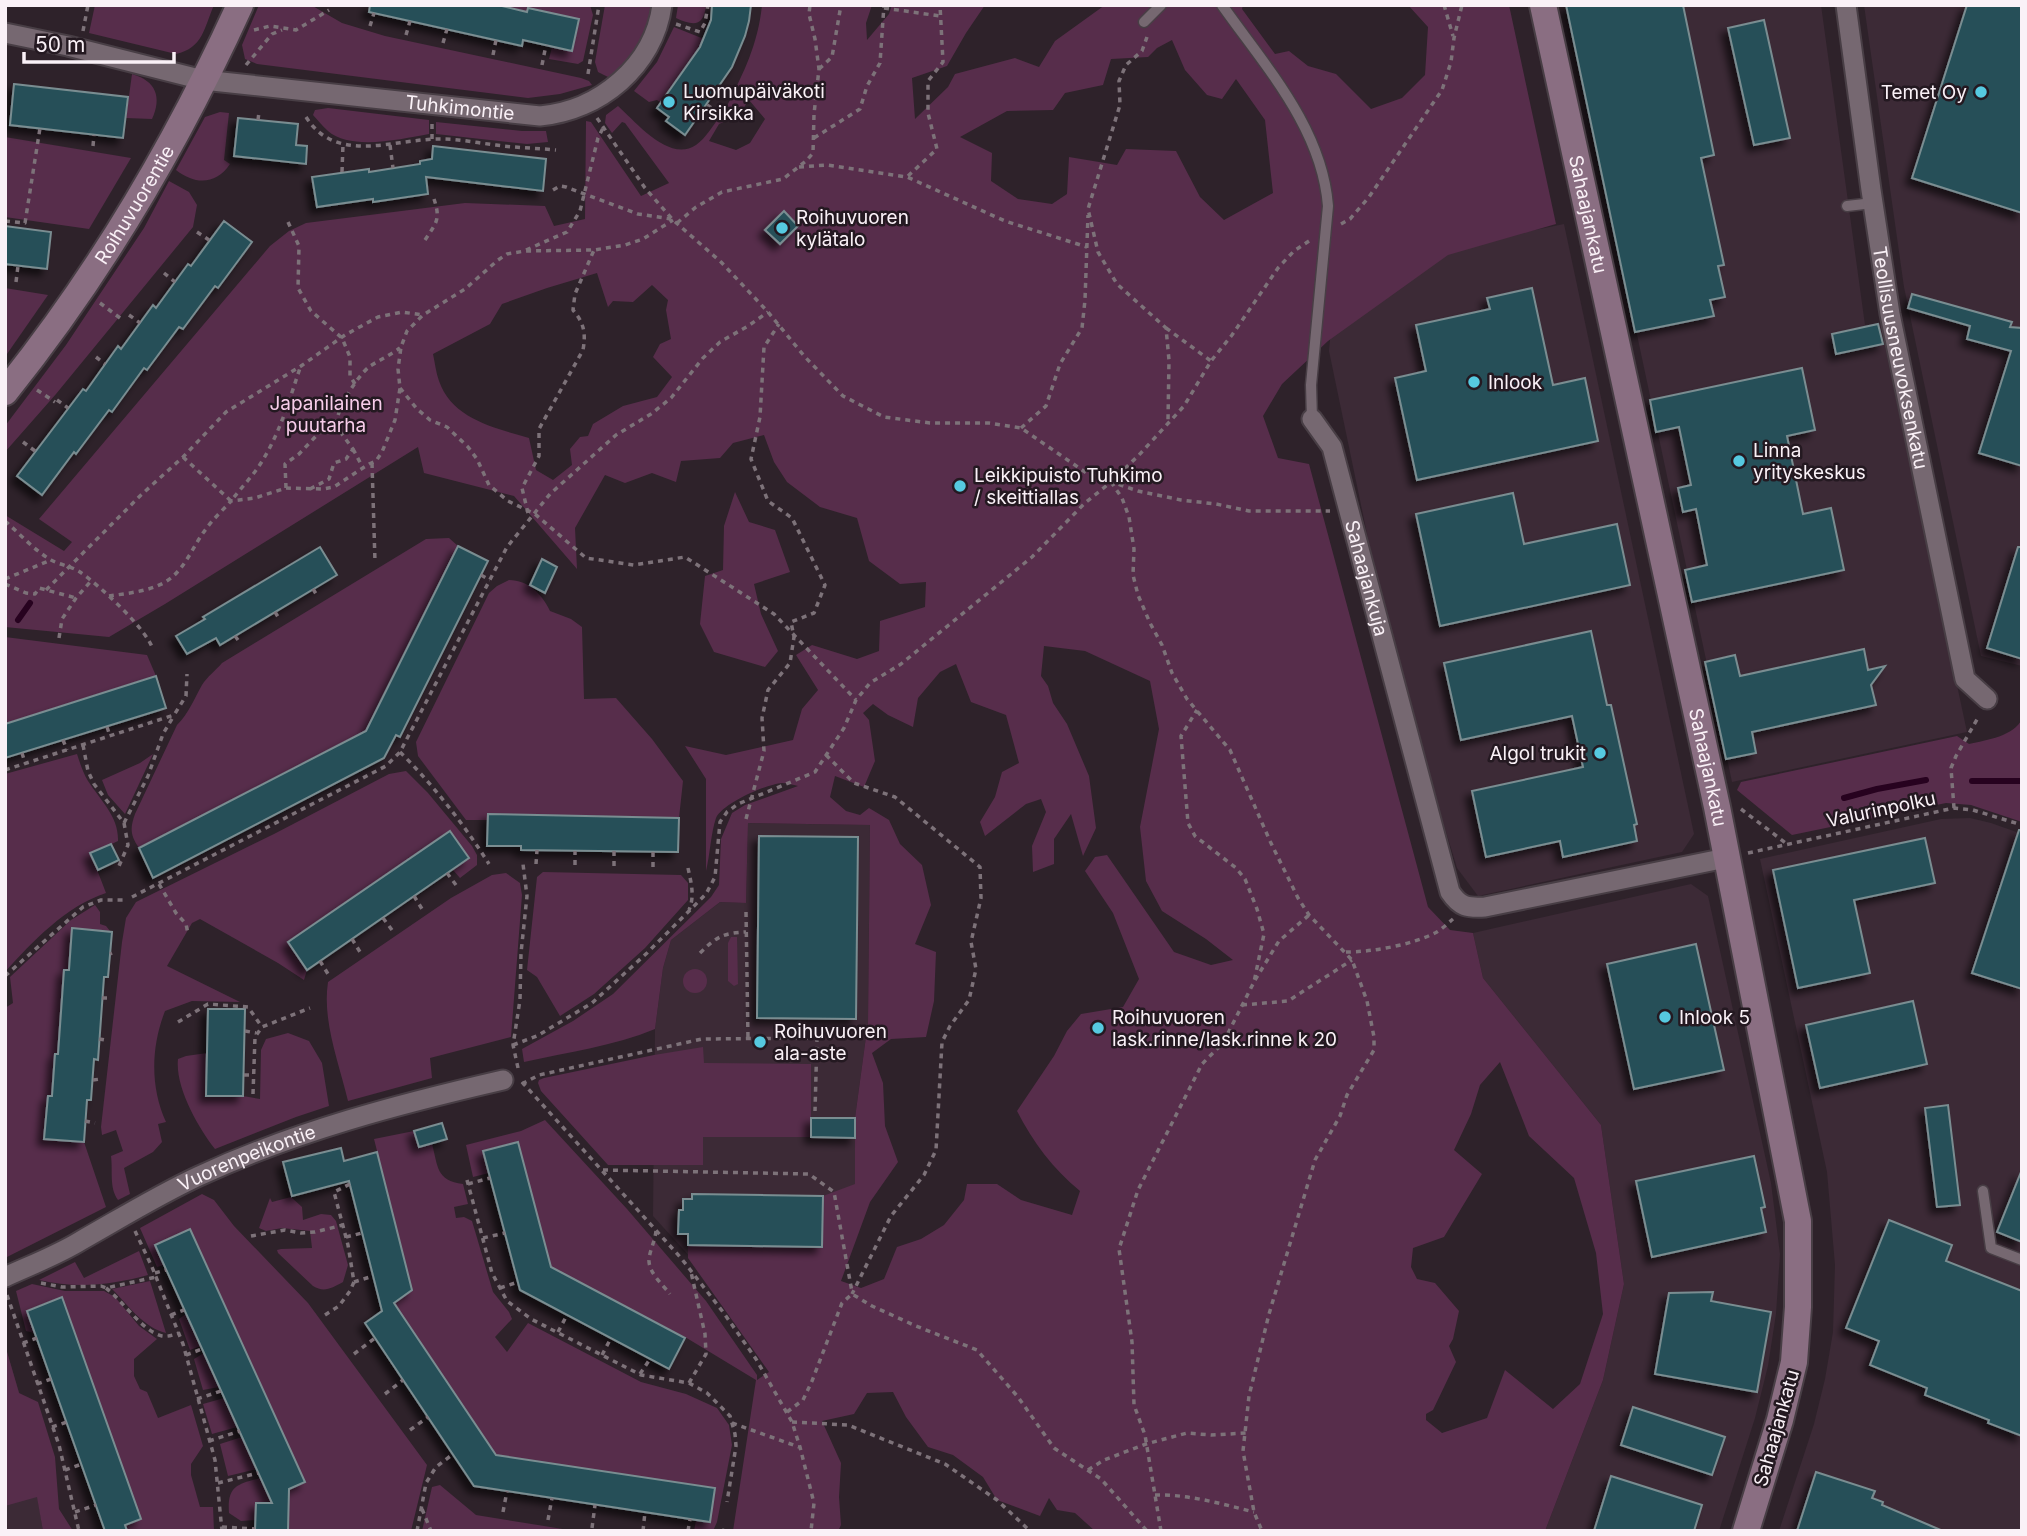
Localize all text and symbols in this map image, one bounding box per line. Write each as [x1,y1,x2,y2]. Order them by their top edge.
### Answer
scale bar [24,21,175,65]
text: 50 m [35,32,85,57]
place label: Luomupäiväkoti Kirsikka [683,80,825,125]
place label: Temet Oy [1881,81,1967,104]
marker: Temet Oy [1973,84,1989,100]
street label: Tuhkimontie [404,91,516,125]
marker: Luomupäiväkoti Kirsikka [661,94,677,110]
street label: Roihuvuorentie [90,141,179,269]
street label: Sahaajankatu [1564,153,1612,276]
place label: Roihuvuoren kylätalo [796,206,909,251]
marker: Roihuvuoren kylätalo [774,220,790,236]
street label: Teollisuusneuvoksenkatu [1868,245,1933,471]
place label: Inlook [1488,371,1543,394]
marker: Inlook [1466,374,1482,390]
park label: Japanilainen puutarha [269,392,383,437]
place label: Linna yrityskeskus [1753,439,1866,484]
marker: Linna yrityskeskus [1731,453,1747,469]
place label: Leikkipuisto Tuhkimo / skeittiallas [974,464,1163,509]
marker: Leikkipuisto Tuhkimo / skeittiallas [952,478,968,494]
street label: Sahaajankuja [1340,518,1393,639]
street label: Sahaajankatu [1684,706,1732,829]
place label: Algol trukit [1489,742,1586,765]
marker: Algol trukit [1592,745,1608,761]
street label: Valurinpolku [1824,787,1938,832]
place label: Roihuvuoren lask.rinne/lask.rinne k 20 [1112,1006,1337,1051]
place label: Inlook 5 [1679,1006,1750,1029]
marker: Inlook 5 [1657,1009,1673,1025]
place label: Roihuvuoren ala-aste [774,1020,887,1065]
marker: Roihuvuoren lask.rinne/lask.rinne k 20 [1090,1020,1106,1036]
marker: Roihuvuoren ala-aste [752,1034,768,1050]
street label: Vuorenpeikontie [174,1120,319,1196]
street label: Sahaajankatu [1749,1367,1804,1489]

